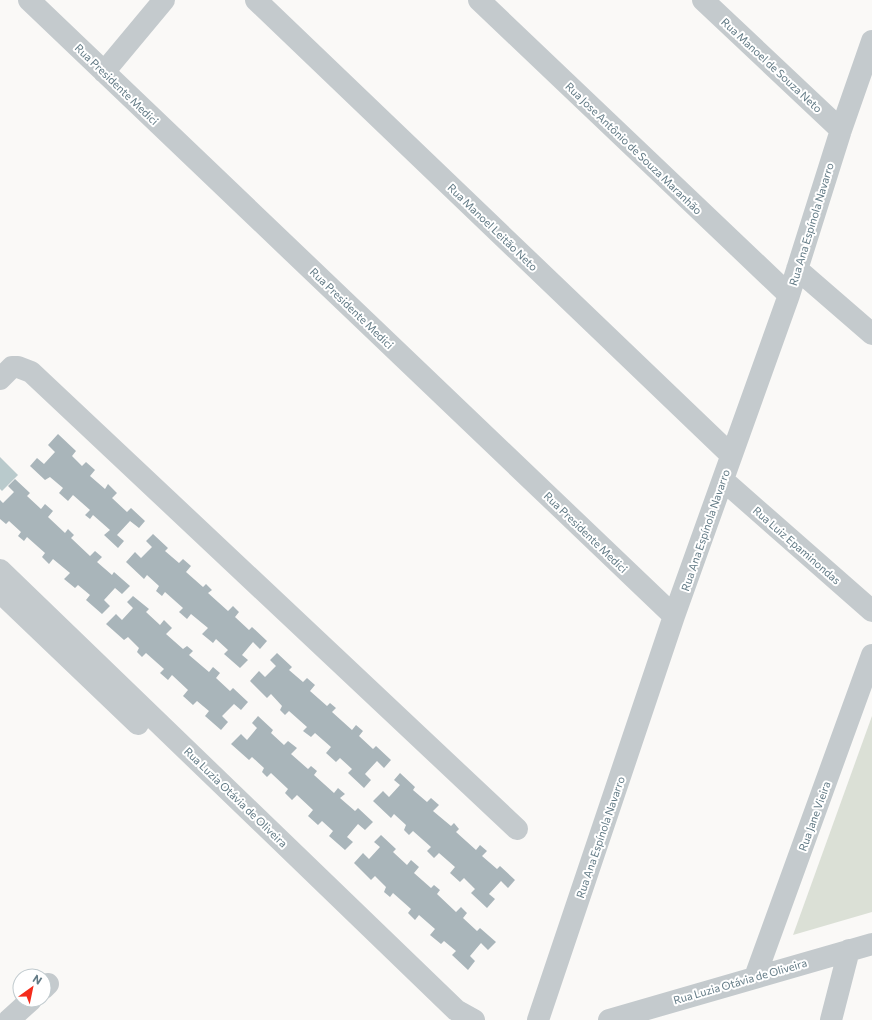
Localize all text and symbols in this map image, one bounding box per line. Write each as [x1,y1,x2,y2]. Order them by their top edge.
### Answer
street label: Rua Manoel de Souza Neto [719,15,825,115]
street label: Rua Presidente Medici [73,41,161,127]
street label: Rua Jose Antônio de Souza Maranhão [562,79,705,218]
street label: Rua Ana Espínola Navarro [786,161,836,287]
street label: Rua Manoel Leitão Neto [445,181,541,274]
street label: Rua Presidente Medici [308,265,396,351]
street label: Rua Ana Espínola Navarro [678,467,732,593]
street label: Rua Presidente Medici [542,489,630,575]
street label: Rua Luiz Epaminondas [751,503,843,587]
street label: Rua Luzia Otávia de Oliveira [182,744,290,850]
street label: Rua Ana Espínola Navarro [573,774,627,900]
street label: Rua Jane Vieira [795,779,834,853]
street label: Rua Luzia Otávia de Oliveira [672,956,808,1006]
north arrow [12,968,52,1008]
text: N [31,971,45,987]

